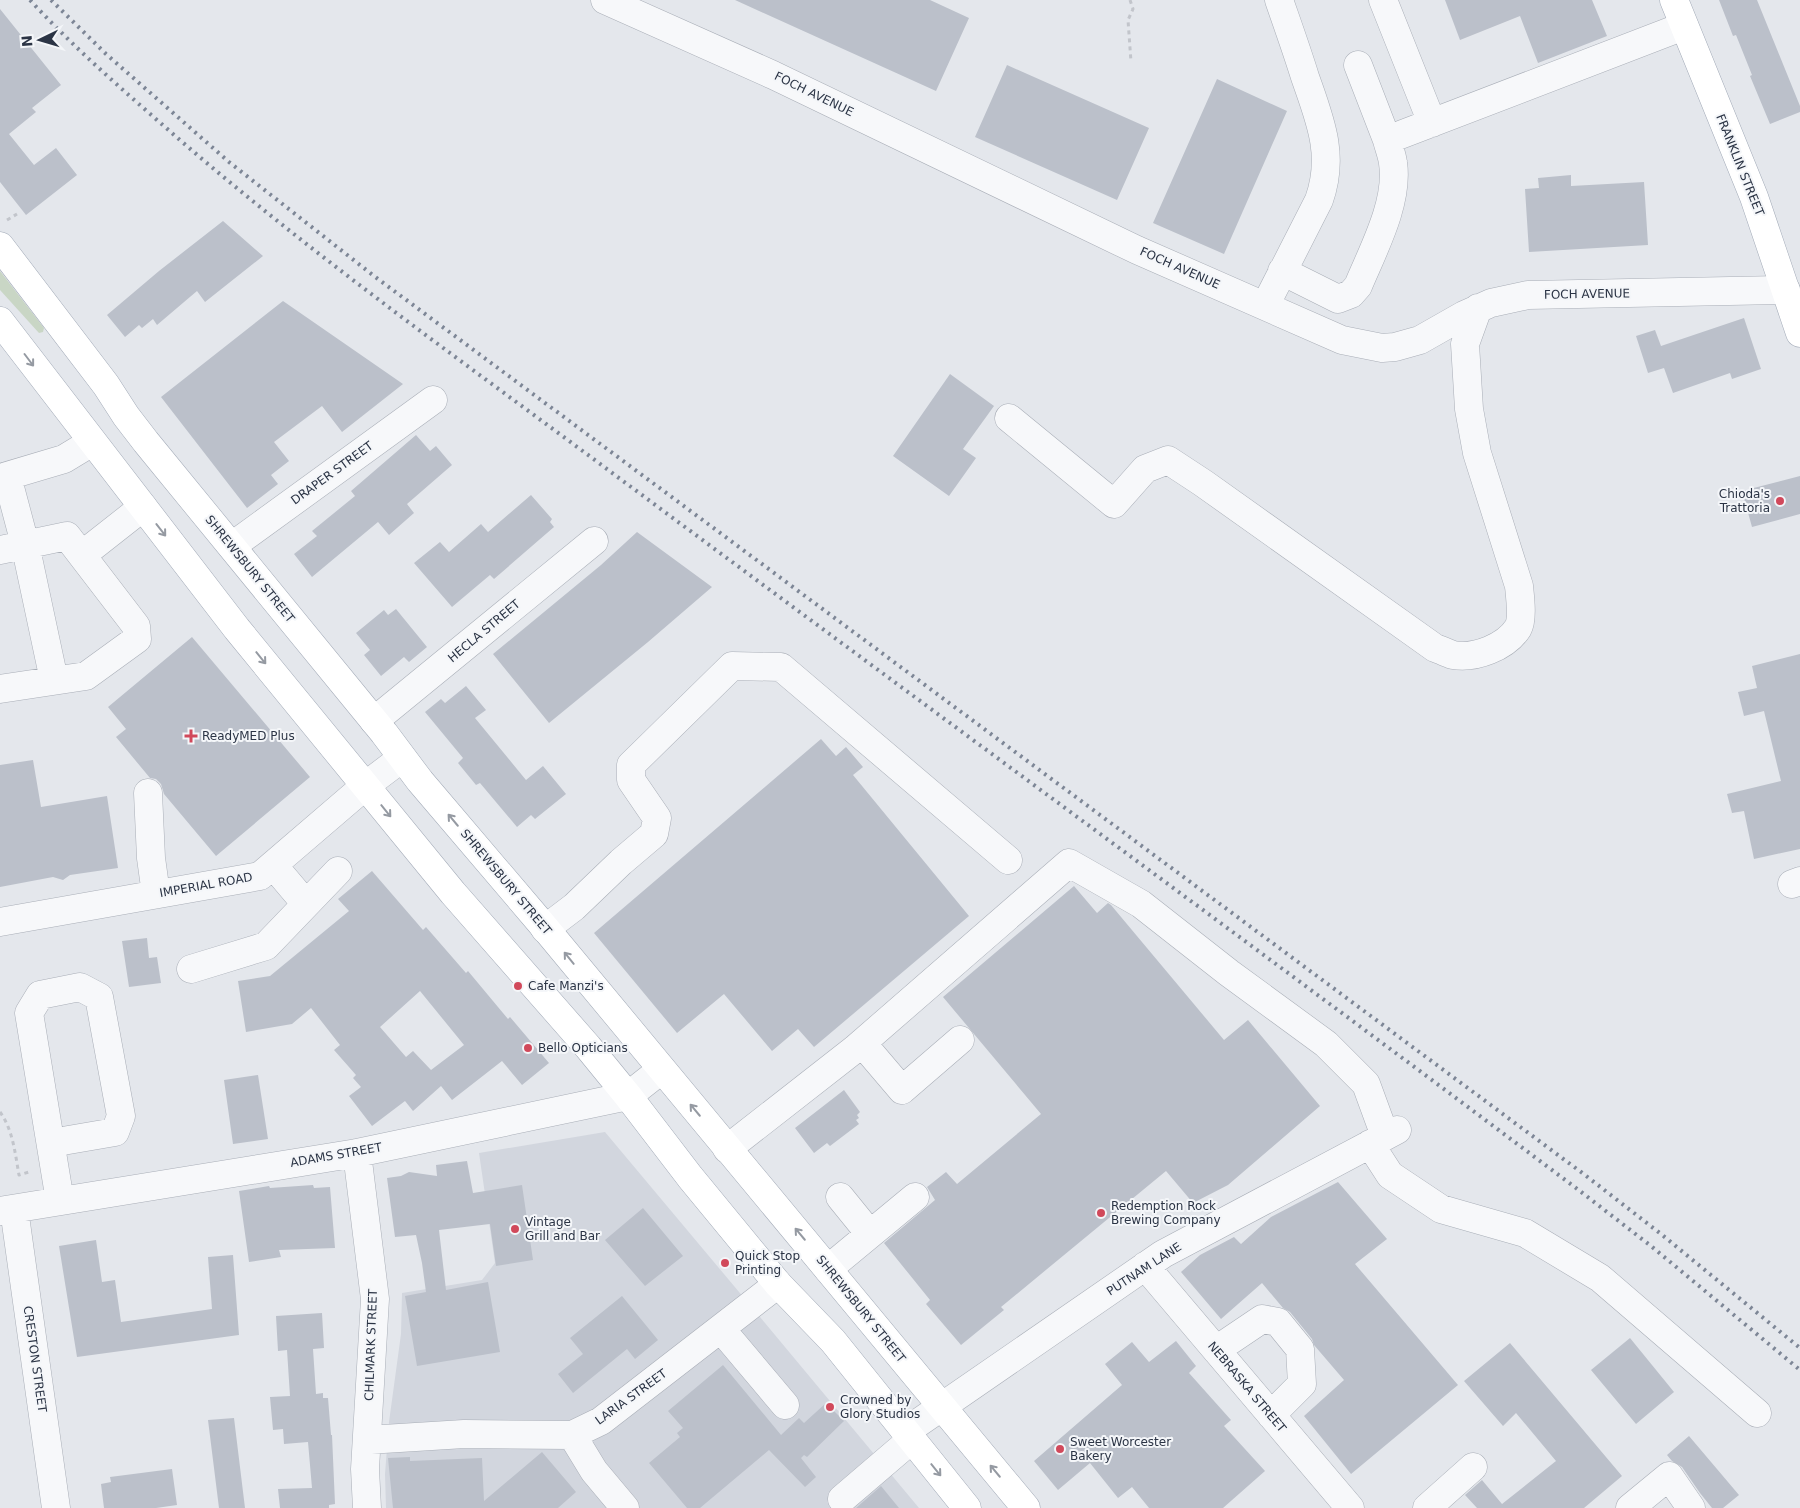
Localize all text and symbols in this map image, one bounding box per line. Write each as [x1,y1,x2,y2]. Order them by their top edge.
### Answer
north arrow [15,15,65,65]
text: N [19,35,36,48]
street label: FOCH AVENUE [772,69,856,119]
street label: FRANKLIN STREET [1713,112,1767,219]
street label: FOCH AVENUE [1138,244,1222,292]
street label: FOCH AVENUE [1544,286,1630,302]
one-way arrow [24,353,35,366]
street label: DRAPER STREET [288,438,376,507]
place label: Chioda's Trattoria [1719,487,1770,515]
marker: Chioda's Trattoria [1774,495,1786,507]
street label: SHREWSBURY STREET [203,513,298,626]
one-way arrow [156,523,166,537]
street label: HECLA STREET [445,596,523,665]
one-way arrow [255,651,266,664]
marker: ReadyMED Plus [184,729,198,743]
place label: ReadyMED Plus [202,729,295,743]
one-way arrow [380,804,391,817]
one-way arrow [448,814,459,827]
street label: SHREWSBURY STREET [458,826,555,938]
street label: IMPERIAL ROAD [158,870,254,900]
one-way arrow [564,951,575,964]
place label: Cafe Manzi's [528,979,604,993]
marker: Cafe Manzi's [512,980,524,992]
place label: Bello Opticians [538,1041,628,1055]
marker: Bello Opticians [522,1042,534,1054]
one-way arrow [689,1104,700,1117]
street label: ADAMS STREET [289,1140,384,1170]
place label: Redemption Rock Brewing Company [1111,1199,1221,1227]
marker: Redemption Rock Brewing Company [1095,1207,1107,1219]
place label: Vintage Grill and Bar [525,1215,600,1243]
marker: Vintage Grill and Bar [509,1223,521,1235]
one-way arrow [794,1228,805,1241]
street label: PUTNAM LANE [1104,1240,1184,1298]
place label: Quick Stop Printing [735,1249,800,1277]
street label: SHREWSBURY STREET [814,1253,909,1366]
marker: Quick Stop Printing [719,1257,731,1269]
street label: CHILMARK STREET [362,1288,380,1401]
street label: CRESTON STREET [21,1305,49,1414]
street label: NEBRASKA STREET [1205,1339,1289,1436]
street label: LARIA STREET [593,1366,670,1428]
place label: Crowned by Glory Studios [840,1393,920,1421]
marker: Crowned by Glory Studios [824,1401,836,1413]
place label: Sweet Worcester Bakery [1070,1435,1171,1463]
marker: Sweet Worcester Bakery [1054,1443,1066,1455]
one-way arrow [931,1463,942,1476]
one-way arrow [989,1464,1000,1477]

